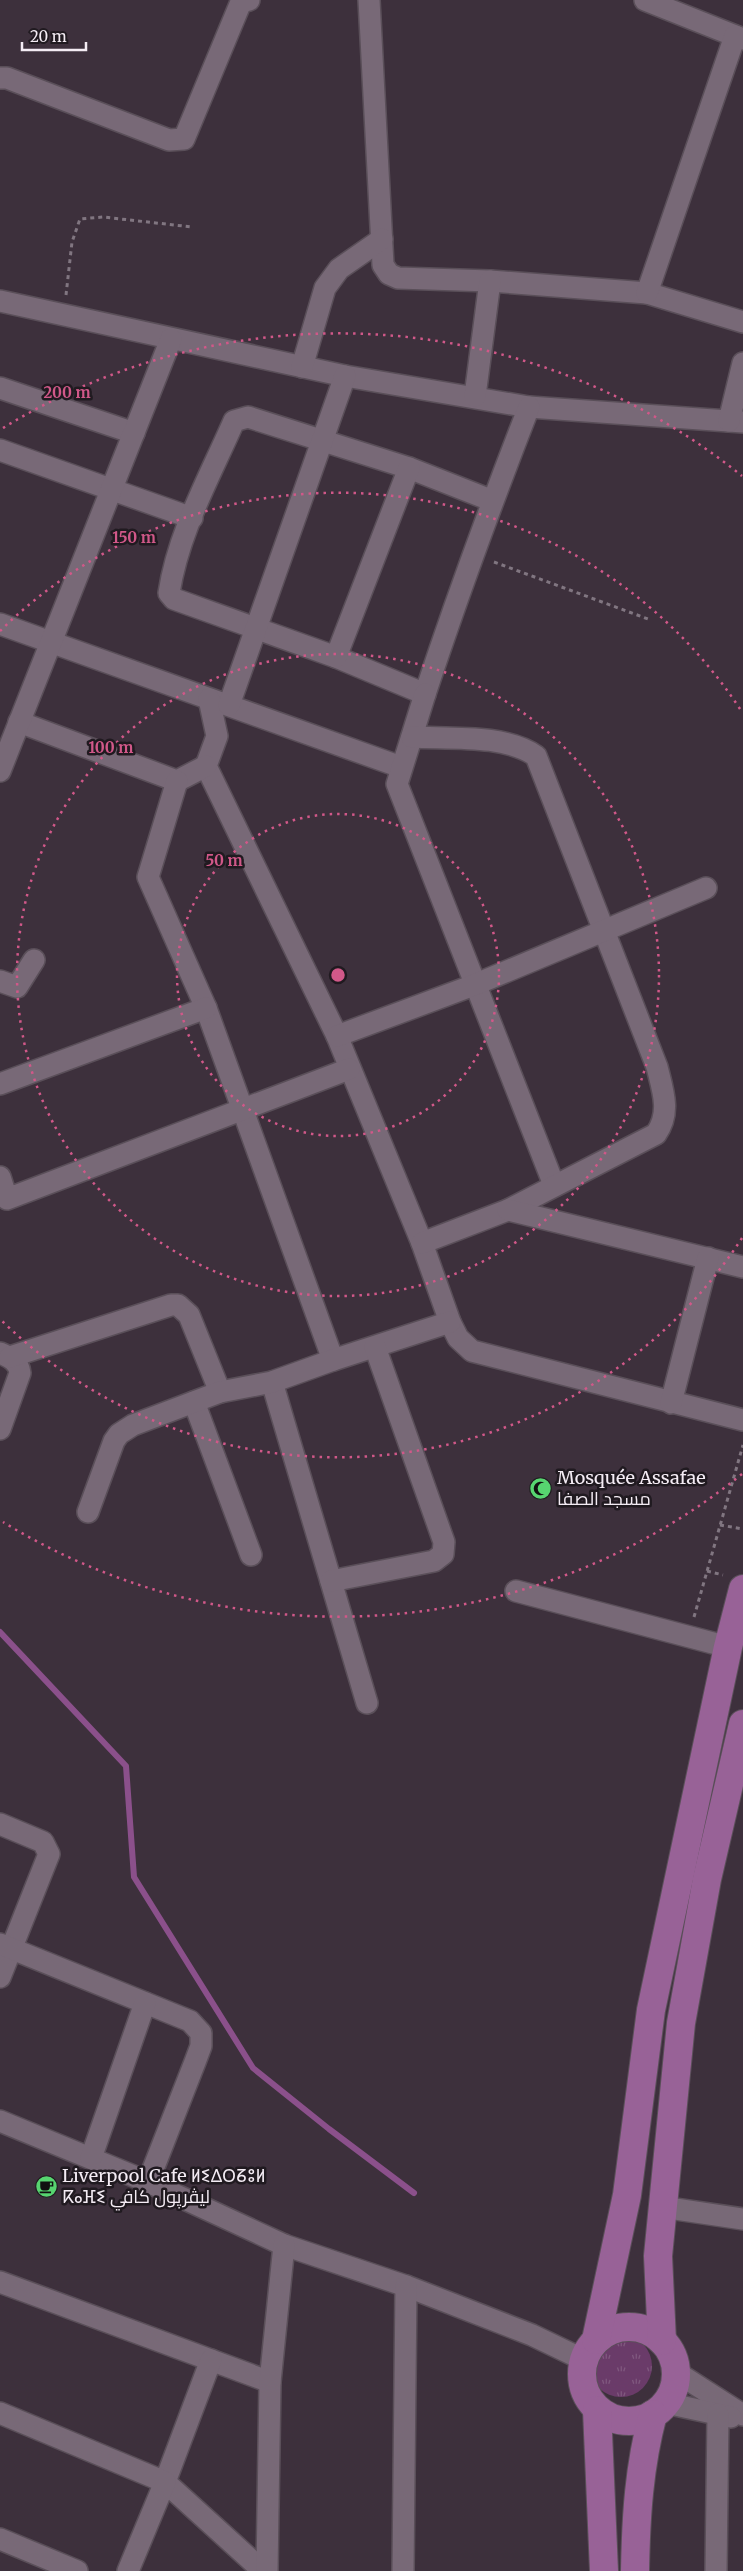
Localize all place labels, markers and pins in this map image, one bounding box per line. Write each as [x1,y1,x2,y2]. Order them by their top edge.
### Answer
centre of rings [329,966,347,984]
place label: Mosquée Assafae مسجد الصفا [557,1466,706,1510]
mosque icon: Mosquée Assafae مسجد الصفا [529,1476,553,1500]
place label: Liverpool Cafe ⵍⵉⵠⵔⵒⵓⵍ ⴽⴰⴼⵉ ليڤرپول كافي [62,2164,266,2211]
cafe icon: Liverpool Cafe ⵍⵉⵠⵔⵒⵓⵍ ⴽⴰⴼⵉ ليڤرپول كافي [34,2174,58,2198]

